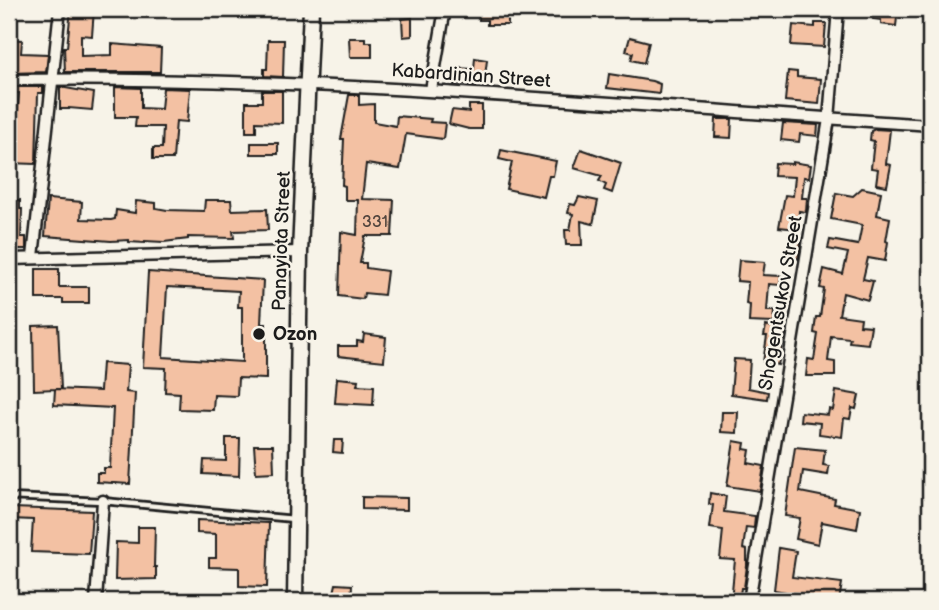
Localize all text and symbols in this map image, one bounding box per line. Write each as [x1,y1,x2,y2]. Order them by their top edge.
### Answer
street label: Kabardinian Street [391,59,552,93]
street label: Panayiota Street [268,171,296,311]
house number: 331 [362,213,388,232]
street label: Shogentsukov Street [754,214,808,392]
place label: Ozon [273,323,317,346]
marker: Ozon [251,326,267,342]

